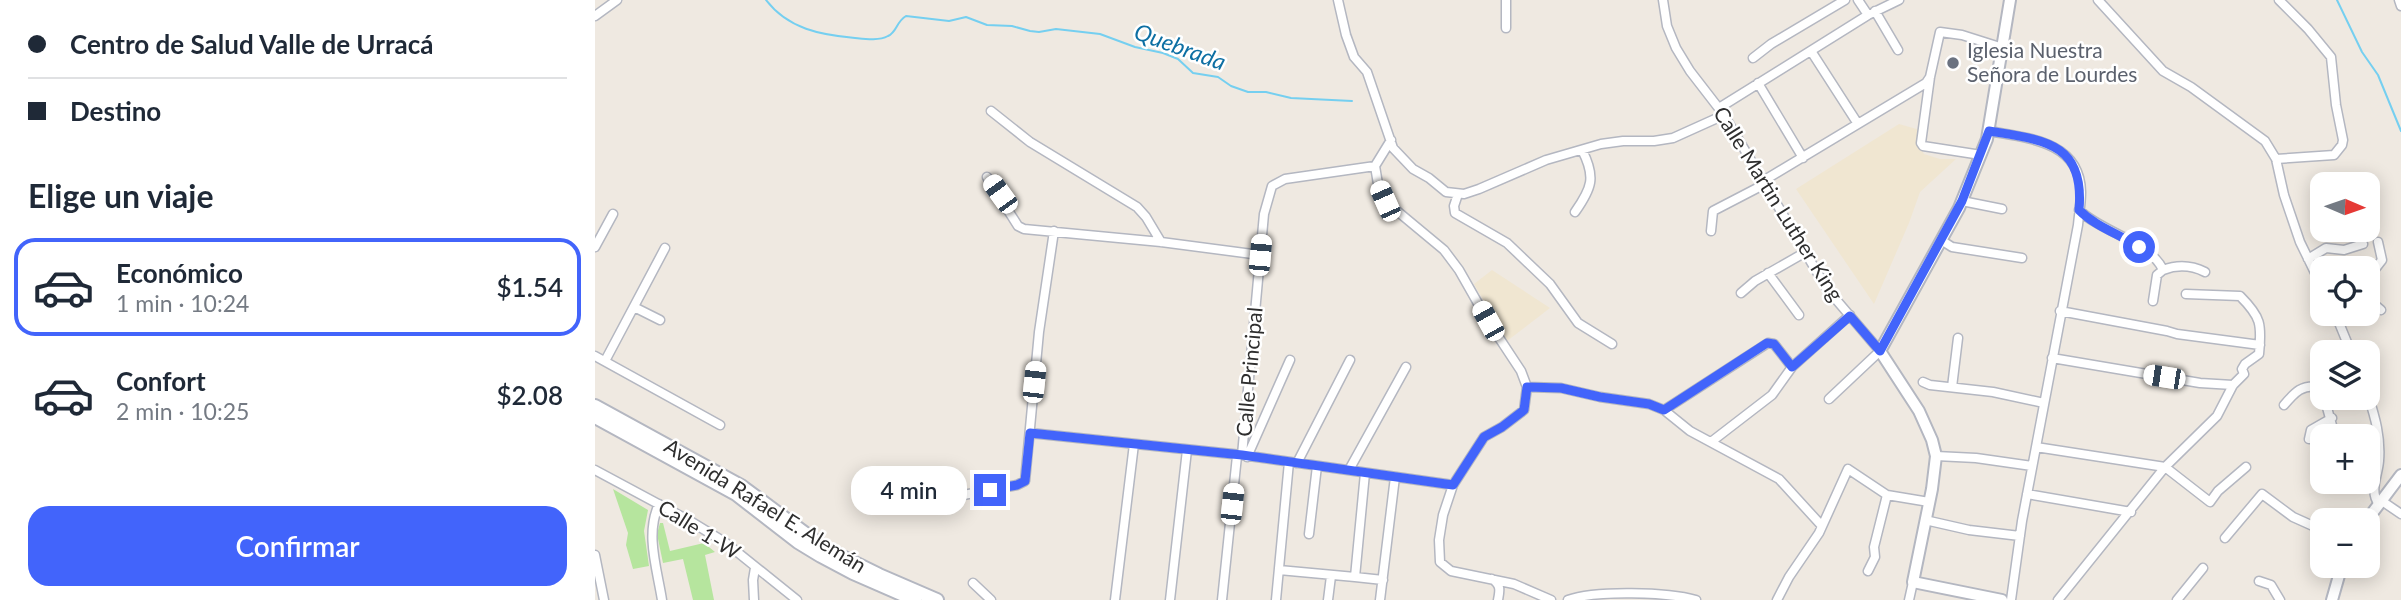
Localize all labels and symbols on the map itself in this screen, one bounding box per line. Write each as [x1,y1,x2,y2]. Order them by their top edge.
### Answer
water label: Quebrada [1131,17,1230,76]
place label: Iglesia Nuestra Señora de Lourdes [1967,37,2137,86]
marker: Iglesia Nuestra Señora de Lourdes [1945,55,1961,71]
street label: Calle Martin Luther King [1709,101,1849,305]
car [980,171,1021,217]
north arrow [2310,172,2380,242]
car [1367,178,1404,224]
route start [2123,231,2155,263]
car [1248,233,1273,277]
car [1469,298,1508,344]
street label: Calle Principal [1230,306,1267,438]
car [1022,360,1047,404]
car [2142,363,2187,391]
street label: Avenida Rafael E. Alemán [660,432,871,577]
callout: 4 min [850,466,965,514]
route end [974,474,1006,506]
car [1220,482,1245,526]
street label: Calle 1-W [654,494,746,564]

